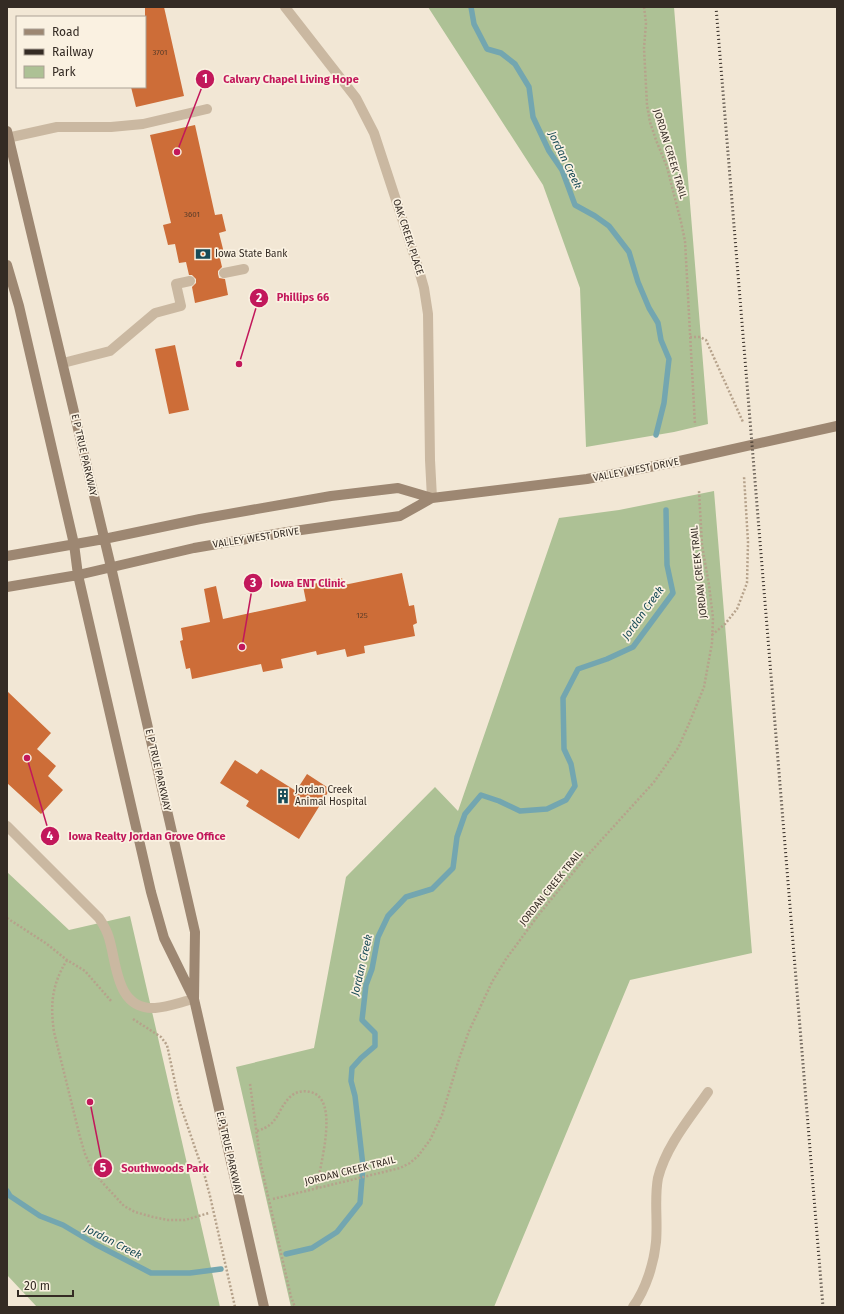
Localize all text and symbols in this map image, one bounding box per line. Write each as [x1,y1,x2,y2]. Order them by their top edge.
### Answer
legend [16,16,146,88]
text: Road [52,25,80,39]
text: Railway [52,45,93,59]
house number: 3701 [152,48,168,57]
text: Park [52,65,76,79]
callout: Calvary Chapel Living Hope [195,68,367,91]
text: 1 [202,72,208,86]
text: Calvary Chapel Living Hope [223,73,359,86]
street label: JORDAN CREEK TRAIL [651,108,689,200]
water label: Jordan Creek [545,128,585,191]
street label: OAK CREEK PLACE [390,197,426,277]
house number: 3601 [184,210,200,219]
bank icon: Iowa State Bank [194,245,212,263]
place label: Iowa State Bank [215,248,288,260]
callout: Phillips 66 [249,286,337,309]
text: 2 [256,291,262,305]
text: Phillips 66 [277,291,329,304]
street label: E P TRUE PARKWAY [69,413,99,498]
street label: VALLEY WEST DRIVE [592,456,680,484]
street label: VALLEY WEST DRIVE [212,525,300,551]
street label: JORDAN CREEK TRAIL [688,525,710,619]
callout: Iowa ENT Clinic [243,571,354,594]
text: 3 [249,576,256,590]
text: Iowa ENT Clinic [270,577,346,590]
water label: Jordan Creek [619,584,667,643]
house number: 125 [356,611,368,620]
street label: E P TRUE PARKWAY [143,728,173,813]
place label: Jordan Creek Animal Hospital [295,784,367,808]
building icon: Jordan Creek Animal Hospital [274,787,292,805]
callout: Iowa Realty Jordan Grove Office [40,825,233,848]
text: 4 [47,829,54,843]
text: Iowa Realty Jordan Grove Office [68,830,226,843]
street label: JORDAN CREEK TRAIL [517,848,585,928]
water label: Jordan Creek [348,933,375,998]
street label: E.P. TRUE PARKWAY [214,1110,245,1196]
street label: JORDAN CREEK TRAIL [303,1154,397,1188]
callout: Southwoods Park [93,1157,217,1180]
text: 5 [100,1161,107,1175]
text: Southwoods Park [121,1162,210,1175]
water label: Jordan Creek [81,1222,144,1262]
scale bar [18,1272,73,1298]
text: 20 m [24,1279,50,1293]

